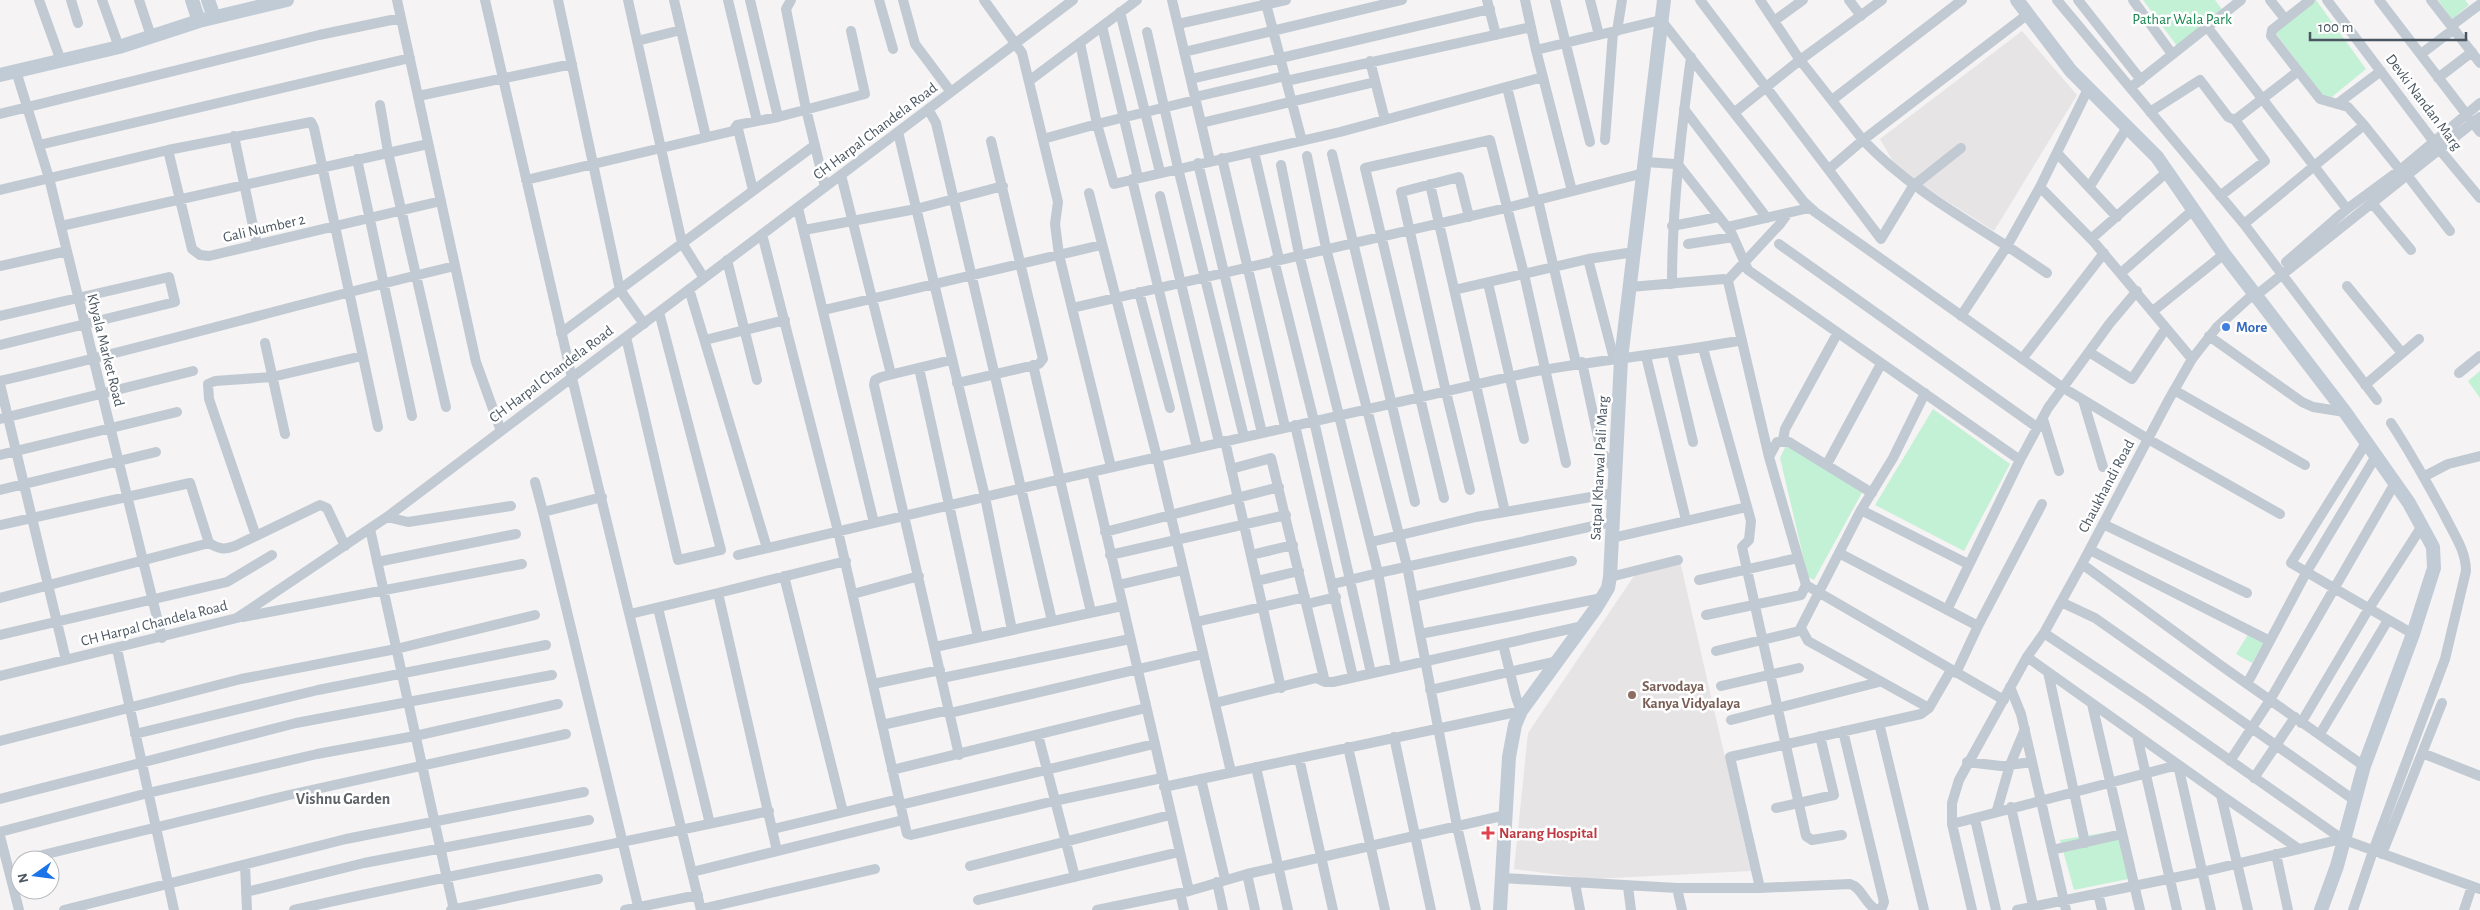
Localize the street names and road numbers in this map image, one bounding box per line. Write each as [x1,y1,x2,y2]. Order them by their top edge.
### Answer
street label: Devki Nandan Marg [2383,52,2465,154]
street label: CH Harpal Chandela Road [811,80,940,183]
street label: Gali Number 2 [222,212,307,245]
street label: Khyala Market Road [84,292,127,408]
street label: CH Harpal Chandela Road [487,323,616,426]
street label: Satpal Kharwal Pali Marg [1588,395,1611,541]
street label: Chaukhandi Road [2076,437,2137,535]
street label: CH Harpal Chandela Road [79,598,229,649]

